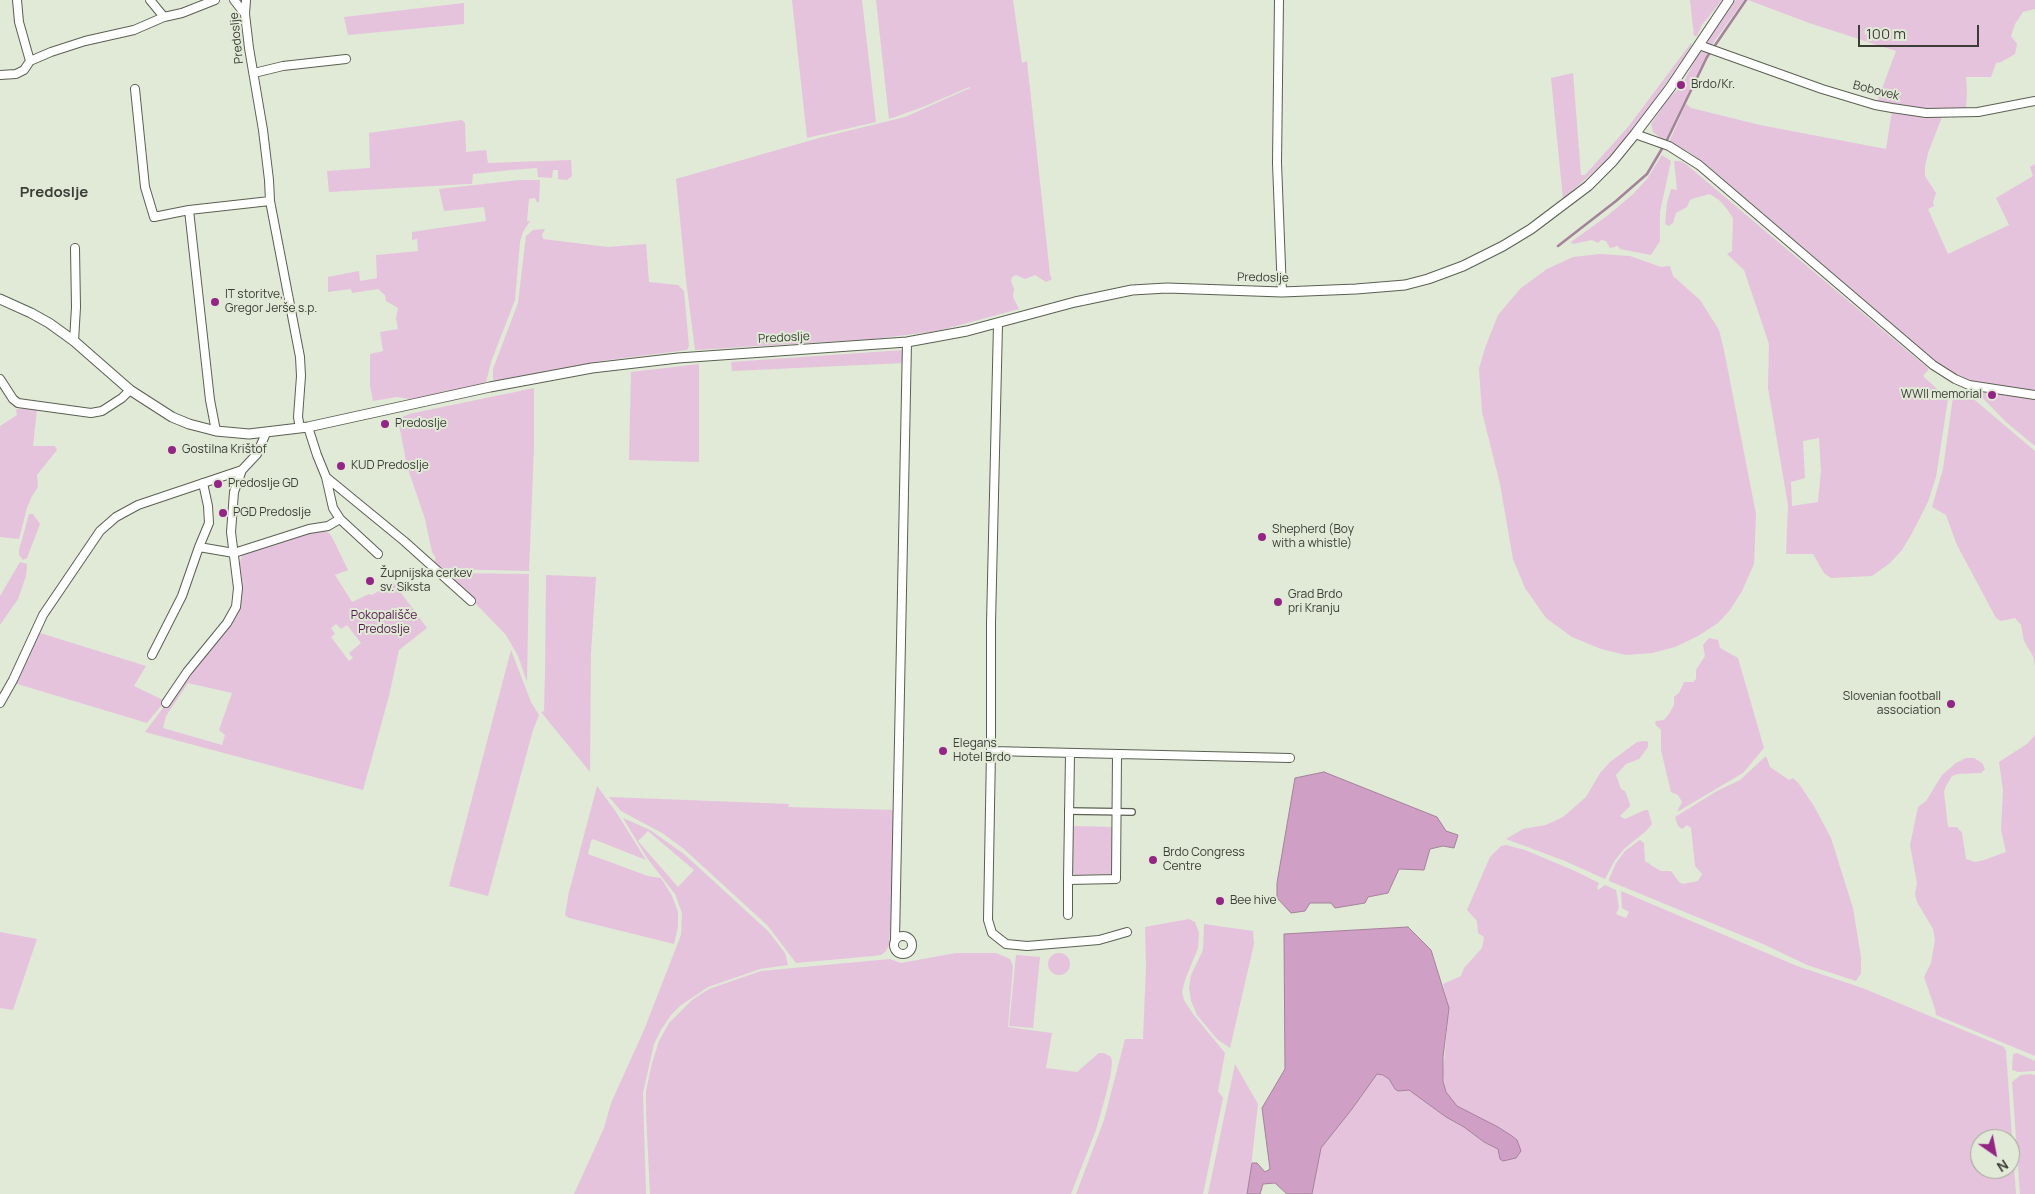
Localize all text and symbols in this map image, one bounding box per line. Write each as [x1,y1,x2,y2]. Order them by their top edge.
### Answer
street label: Predoslje [227,12,247,64]
scale bar [1860,15,1981,47]
text: 100 m [1866,23,1906,44]
place label: Brdo/Kr. [1691,78,1735,92]
street label: Bobovek [1851,78,1901,104]
marker: Brdo/Kr. [1675,79,1687,91]
district label: Predoslje [20,184,88,202]
street label: Predoslje [1237,270,1289,286]
place label: IT storitve, Gregor Jerše s.p. [225,288,317,316]
marker: IT storitve, Gregor Jerše s.p. [209,296,221,308]
street label: Predoslje [758,329,810,347]
place label: WWII memorial [1901,388,1982,402]
marker: WWII memorial [1986,389,1998,401]
place label: Predoslje [395,417,447,431]
marker: Predoslje [379,418,391,430]
place label: Gostilna Krištof [182,443,267,457]
marker: Gostilna Krištof [166,444,178,456]
place label: KUD Predoslje [351,459,429,473]
marker: KUD Predoslje [335,460,347,472]
place label: Predoslje GD [228,477,299,491]
marker: Predoslje GD [212,478,224,490]
place label: PGD Predoslje [233,506,311,520]
marker: PGD Predoslje [217,507,229,519]
place label: Shepherd (Boy with a whistle) [1272,523,1354,551]
marker: Shepherd (Boy with a whistle) [1256,531,1268,543]
place label: Župnijska cerkev sv. Siksta [380,567,472,595]
marker: Župnijska cerkev sv. Siksta [364,575,376,587]
place label: Grad Brdo pri Kranju [1288,588,1342,616]
marker: Grad Brdo pri Kranju [1272,596,1284,608]
park label: Pokopališče Predoslje [351,609,417,637]
place label: Slovenian football association [1843,690,1941,718]
marker: Slovenian football association [1945,698,1957,710]
place label: Elegans Hotel Brdo [953,737,1011,765]
marker: Elegans Hotel Brdo [937,745,949,757]
place label: Brdo Congress Centre [1163,846,1245,874]
marker: Brdo Congress Centre [1147,854,1159,866]
place label: Bee hive [1230,894,1277,908]
marker: Bee hive [1214,895,1226,907]
north arrow [1970,1129,2020,1179]
text: N [1994,1155,2012,1177]

